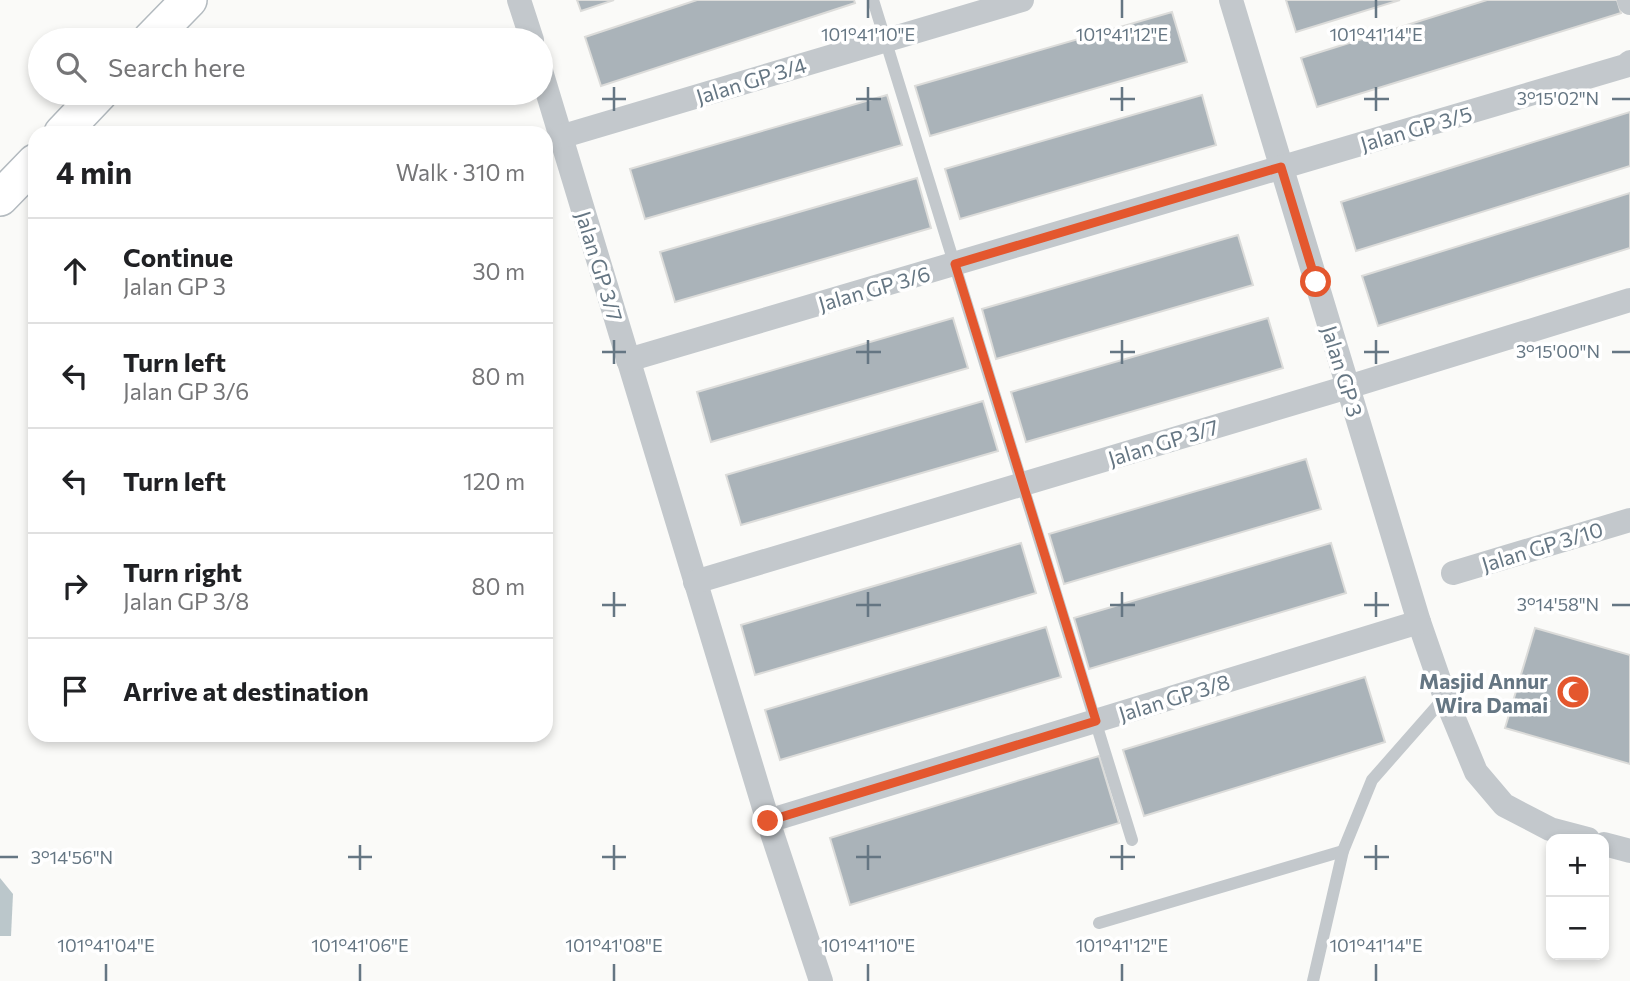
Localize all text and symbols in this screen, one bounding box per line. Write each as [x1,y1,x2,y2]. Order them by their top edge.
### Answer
text: 101°41'10"E [821,23,915,45]
text: 101°41'12"E [1076,23,1168,45]
text: 101°41'14"E [1329,23,1423,45]
search box [28,28,553,105]
icon: search [52,48,90,86]
text: Search here [108,51,246,82]
street label: Jalan GP 3/4 [693,51,810,109]
text: 3°15'02"N [1517,87,1599,109]
street label: Jalan GP 3/5 [1357,100,1475,156]
text: 4 min [56,153,132,190]
text: Walk · 310 m [396,158,525,186]
street label: Jalan GP 3/7 [571,208,629,324]
text: Continue [123,241,233,272]
icon: ahead [56,252,94,290]
text: 30 m [472,257,525,285]
street label: Jalan GP 3/6 [815,260,933,316]
route start [1300,266,1331,297]
text: Jalan GP 3 [123,272,226,300]
street label: Jalan GP 3 [1317,322,1369,420]
text: 3°15'00"N [1516,340,1600,362]
text: Turn left [123,346,226,377]
icon: left [56,357,94,395]
text: 80 m [472,362,525,390]
text: Jalan GP 3/6 [123,377,249,405]
street label: Jalan GP 3/7 [1105,413,1221,471]
icon: left [56,462,94,500]
text: Turn left [123,465,226,496]
text: 120 m [463,467,525,495]
street label: Jalan GP 3/10 [1478,516,1606,576]
text: Turn right [123,556,242,587]
icon: right [56,567,94,605]
text: 80 m [472,572,525,600]
text: Jalan GP 3/8 [123,587,249,615]
text: 3°14'58"N [1517,593,1599,615]
street label: Jalan GP 3/8 [1115,668,1233,726]
place label: Masjid Annur Wira Damai [1419,668,1548,717]
icon: arrive [56,672,94,710]
mosque icon: Masjid Annur Wira Damai [1554,673,1592,711]
text: Arrive at destination [123,675,369,706]
route end [752,805,783,836]
map controls [1546,834,1609,960]
button: + [1546,834,1609,897]
text: 3°14'56"N [31,846,113,868]
button: − [1546,897,1609,960]
text: 101°41'04"E [57,934,155,956]
text: 101°41'06"E [311,934,409,956]
text: 101°41'08"E [565,934,663,956]
text: 101°41'10"E [821,934,915,956]
text: 101°41'12"E [1076,934,1168,956]
text: 101°41'14"E [1329,934,1423,956]

